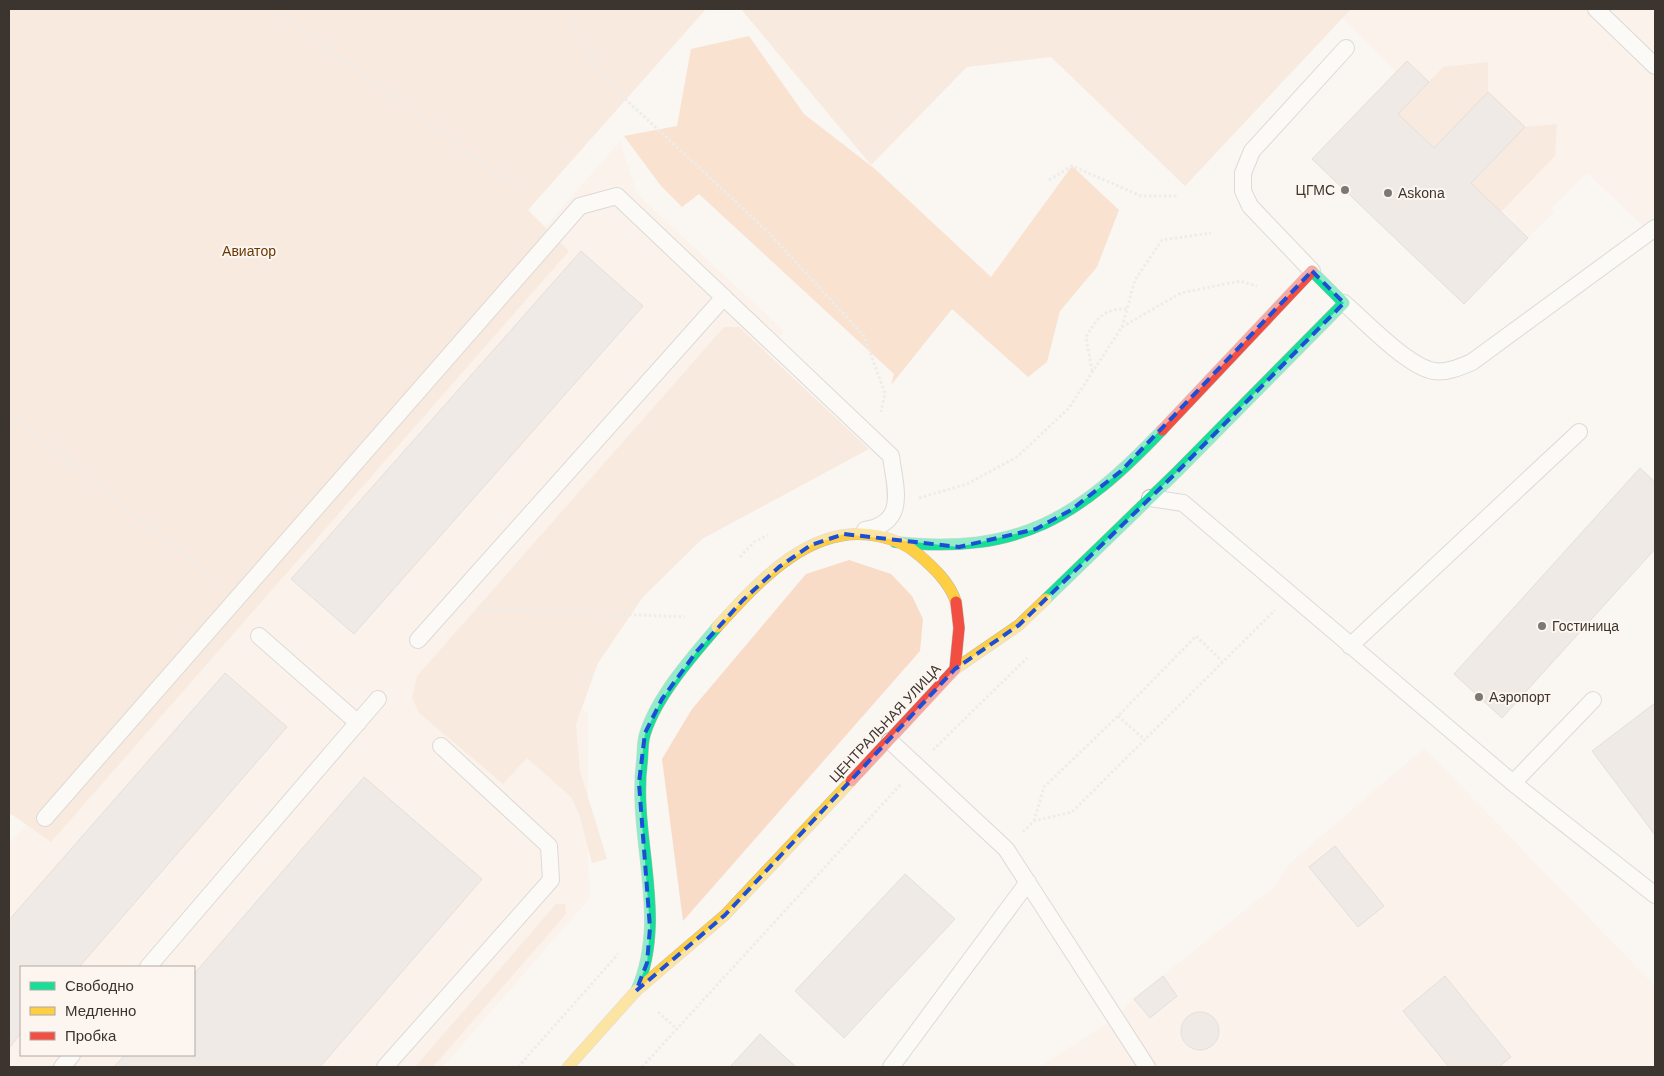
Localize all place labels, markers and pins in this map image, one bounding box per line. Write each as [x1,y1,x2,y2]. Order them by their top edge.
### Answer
place label: ЦГМС [1296,182,1335,198]
marker: ЦГМС [1339,184,1351,196]
place label: Askona [1398,185,1445,201]
marker: Askona [1382,187,1394,199]
place label: Гостиница [1552,618,1619,634]
marker: Гостиница [1536,620,1548,632]
place label: Аэропорт [1489,689,1551,705]
marker: Аэропорт [1473,691,1485,703]

